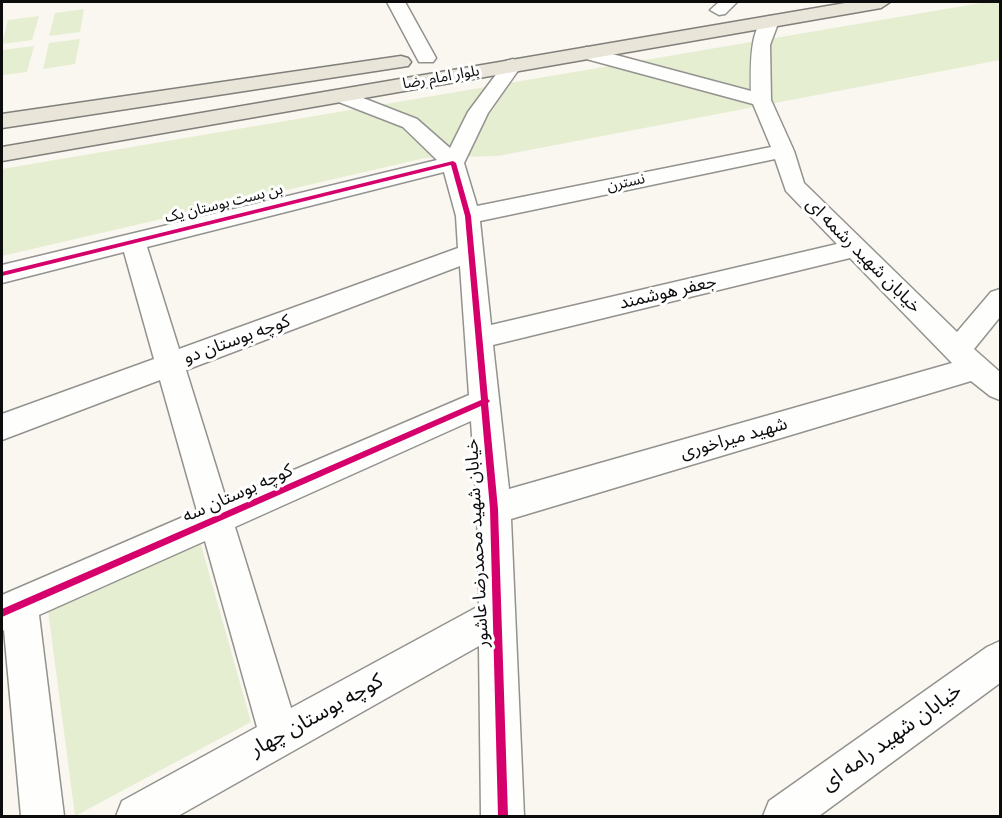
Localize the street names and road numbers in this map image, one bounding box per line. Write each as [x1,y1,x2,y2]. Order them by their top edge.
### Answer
street label: بلوار امام رضا [401,62,481,94]
street label: نسترن [605,170,647,196]
street label: بن بست بوستان یک [163,181,285,227]
street label: خیابان شهید رشمه ای [801,194,925,318]
street label: جعفر هوشمند [617,271,719,315]
street label: کوچه بوستان دو [181,311,293,369]
street label: شهید میراخوری [678,413,790,465]
street label: خیابان شهید محمدرضا عاشور [462,438,494,648]
street label: کوچه بوستان سه [180,460,296,528]
street label: کوچه بوستان چهار [246,669,388,763]
street label: خیابان شهید رامه ای [817,679,967,797]

